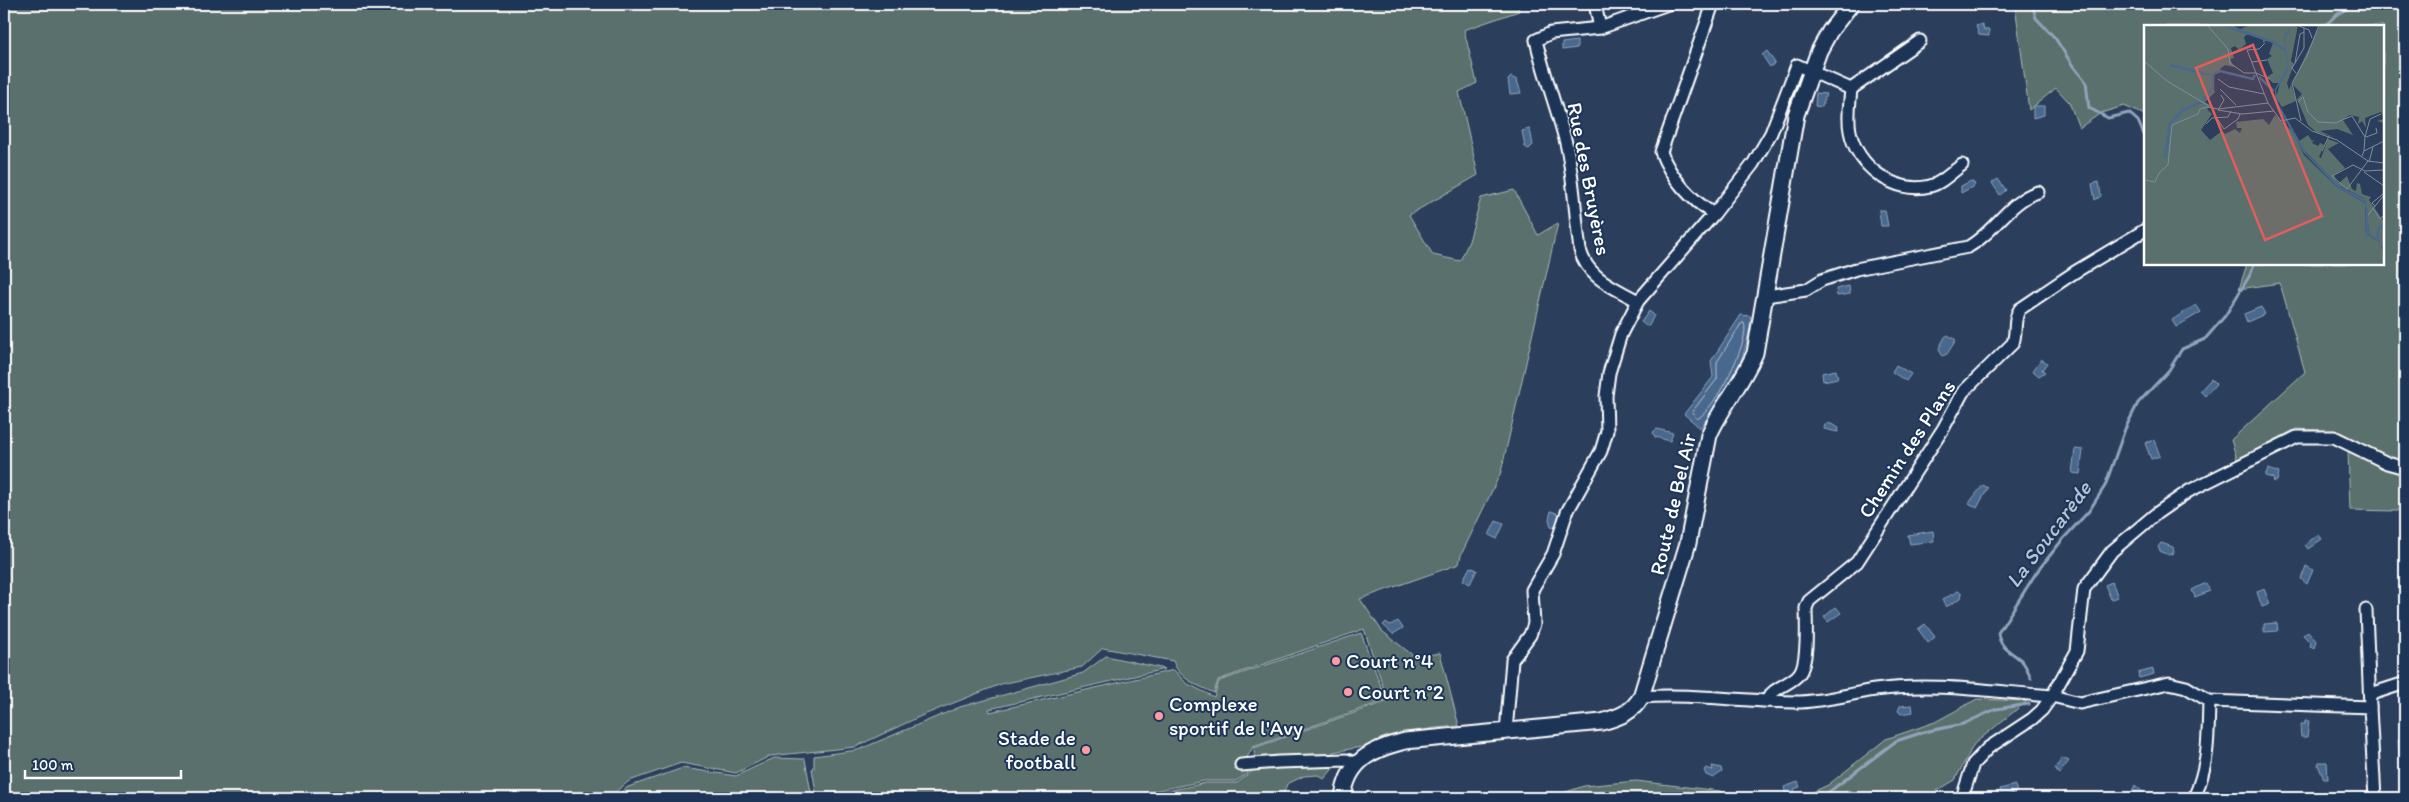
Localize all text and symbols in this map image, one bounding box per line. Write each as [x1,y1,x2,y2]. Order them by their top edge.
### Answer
inset map [2144,25,2384,265]
street label: Rue des Bruyères [1562,100,1617,258]
street label: Chemin des Plans [1853,375,1961,522]
street label: Route de Bel Air [1644,430,1701,577]
water label: La Soucarède [2000,475,2098,593]
place label: Court n°4 [1346,648,1434,673]
marker: Court n°4 [1330,655,1342,667]
place label: Court n°2 [1358,679,1444,704]
marker: Court n°2 [1342,686,1354,698]
place label: Complexe sportif de l'Avy [1169,691,1303,740]
marker: Complexe sportif de l'Avy [1153,710,1165,722]
place label: Stade de football [998,725,1076,774]
marker: Stade de football [1080,744,1092,756]
scale bar [25,747,181,779]
text: 100 m [32,756,74,774]

